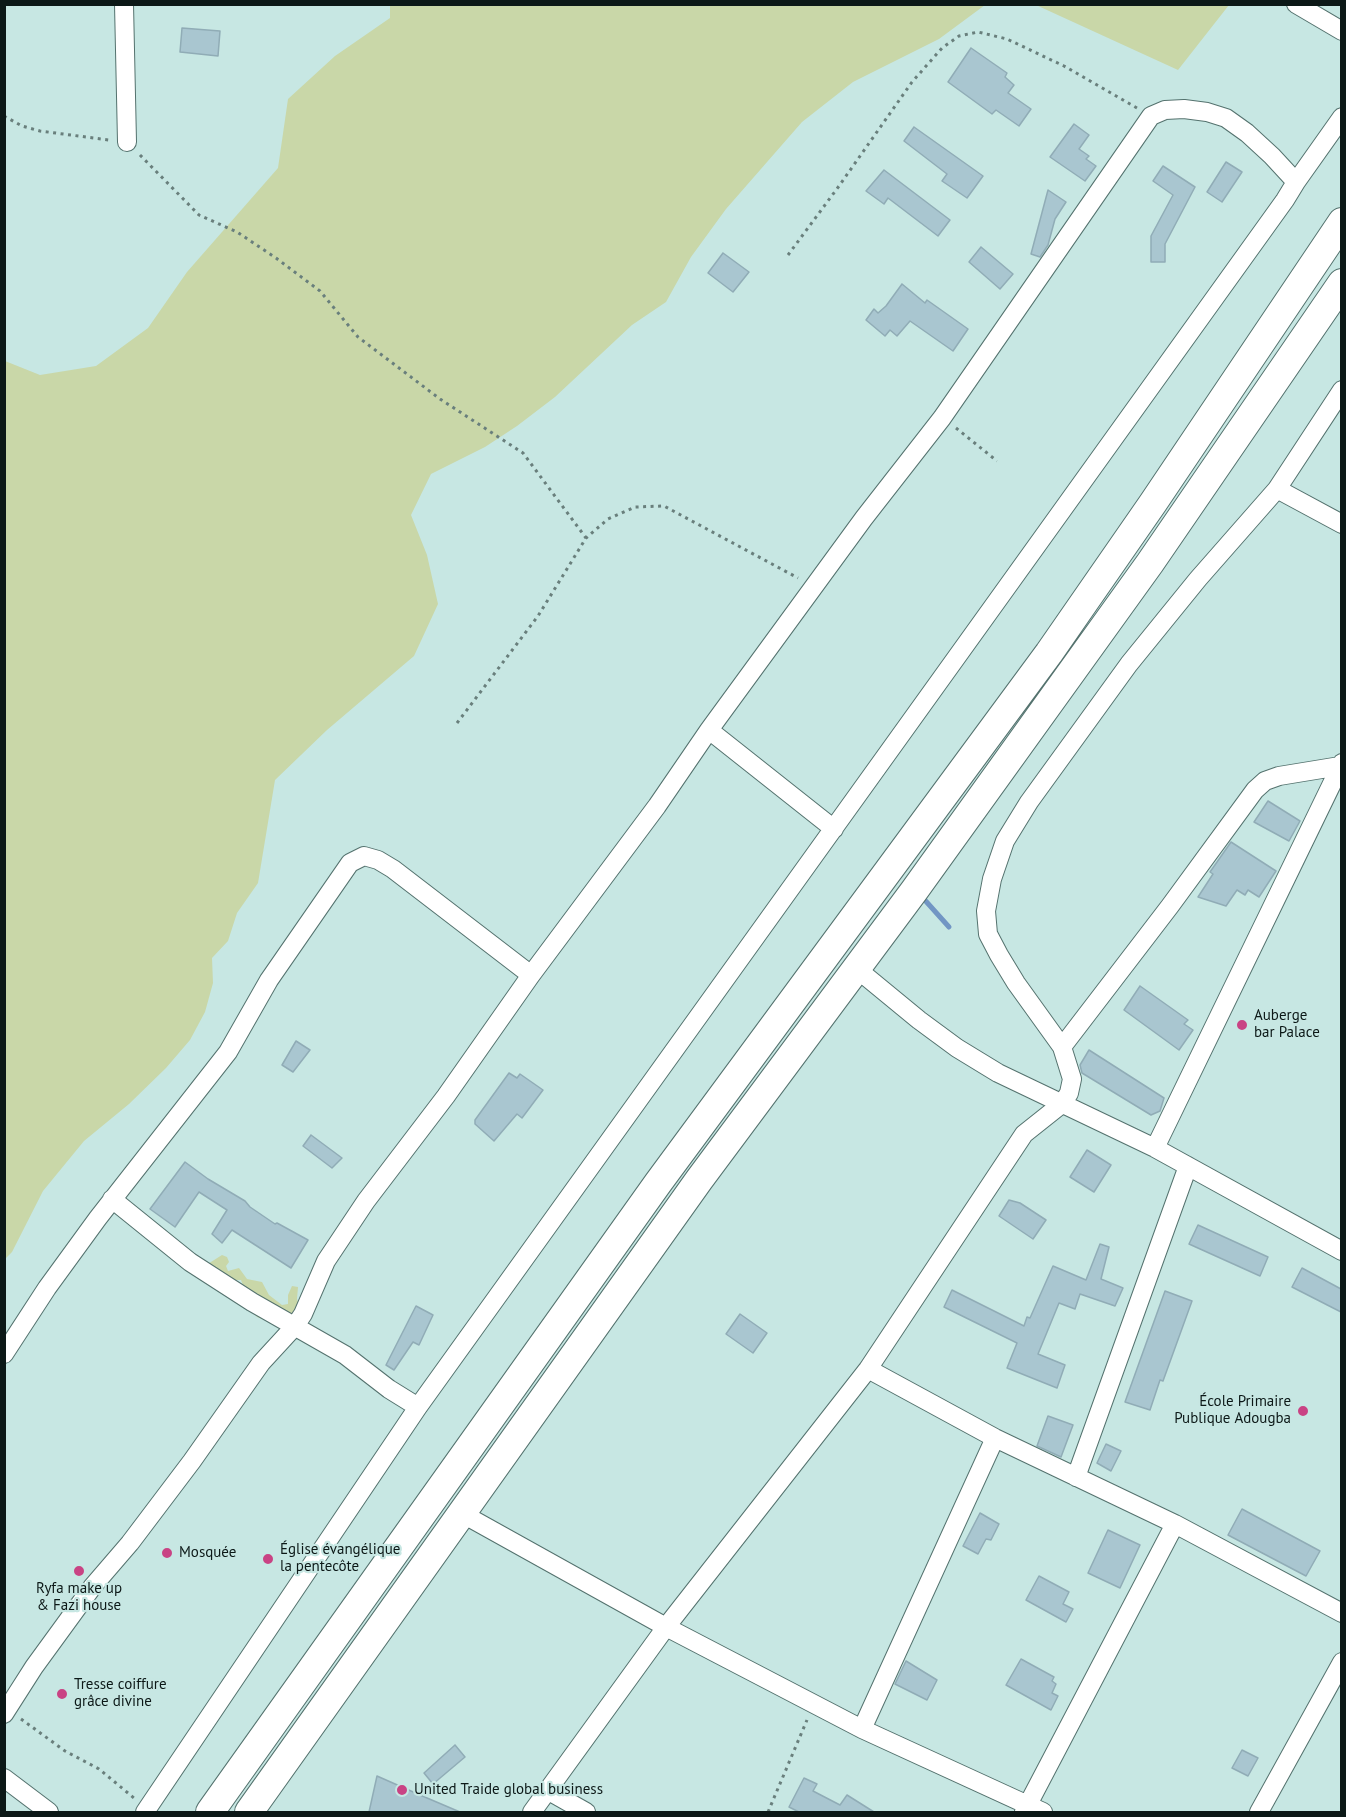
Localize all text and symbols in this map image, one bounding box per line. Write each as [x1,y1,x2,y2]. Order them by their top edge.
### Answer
place label: Auberge bar Palace [1254,1007,1320,1042]
marker: Auberge bar Palace [1235,1018,1249,1032]
place label: École Primaire Publique Adougba [1174,1393,1291,1428]
marker: École Primaire Publique Adougba [1296,1404,1310,1418]
place label: Église évangélique la pentecôte [280,1541,400,1576]
place label: Mosquée [179,1544,236,1562]
marker: Mosquée [160,1546,174,1560]
marker: Église évangélique la pentecôte [261,1552,275,1566]
marker: Ryfa make up & Fazi house [72,1564,86,1578]
place label: Ryfa make up & Fazi house [36,1580,122,1615]
place label: Tresse coiffure grâce divine [74,1676,167,1711]
marker: Tresse coiffure grâce divine [55,1687,69,1701]
place label: United Traide global business [414,1781,603,1799]
marker: United Traide global business [395,1783,409,1797]

